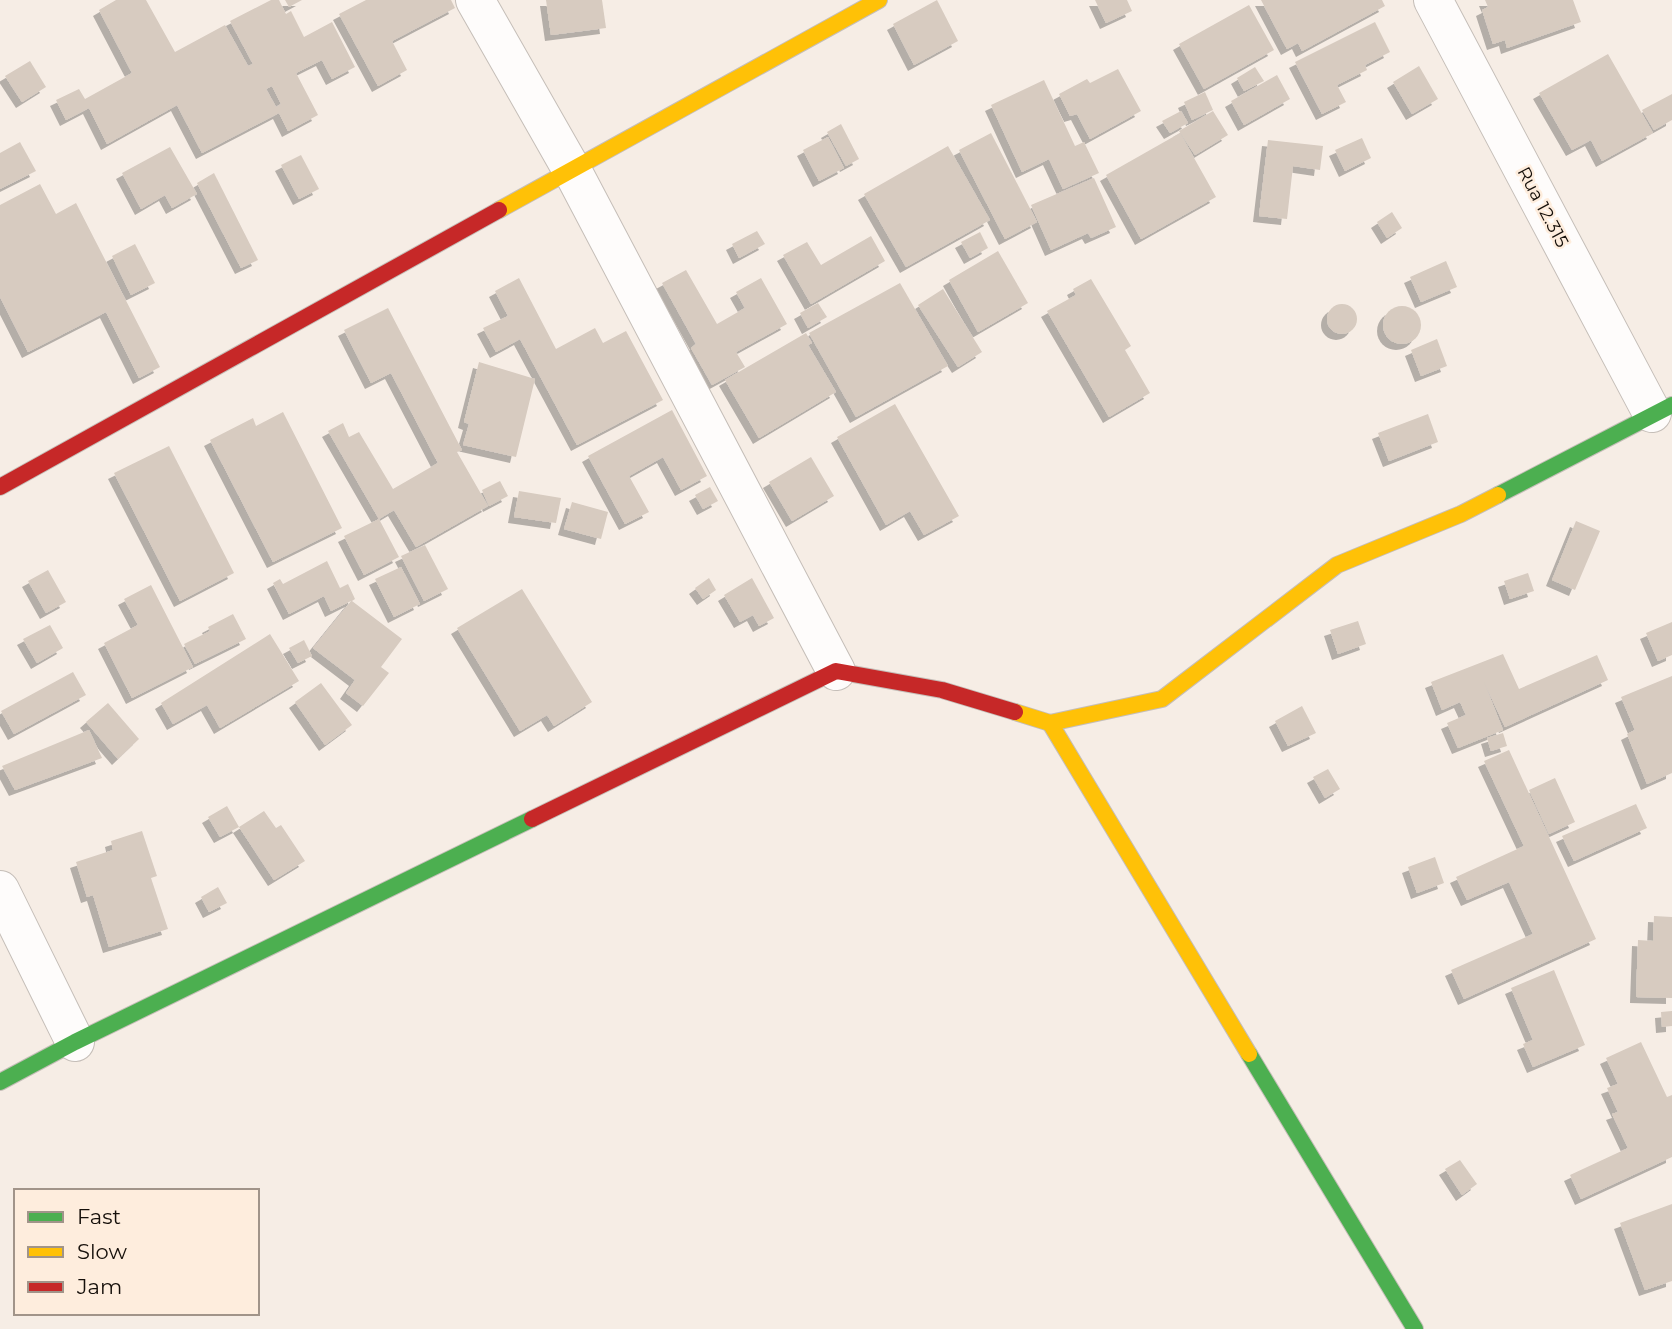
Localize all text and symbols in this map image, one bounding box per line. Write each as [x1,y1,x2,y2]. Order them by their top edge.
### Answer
street label: Rua 12.315 [1513,163,1573,251]
legend [14,1189,259,1315]
text: Fast [77,1204,121,1229]
text: Slow [77,1239,127,1264]
text: Jam [76,1274,122,1299]

